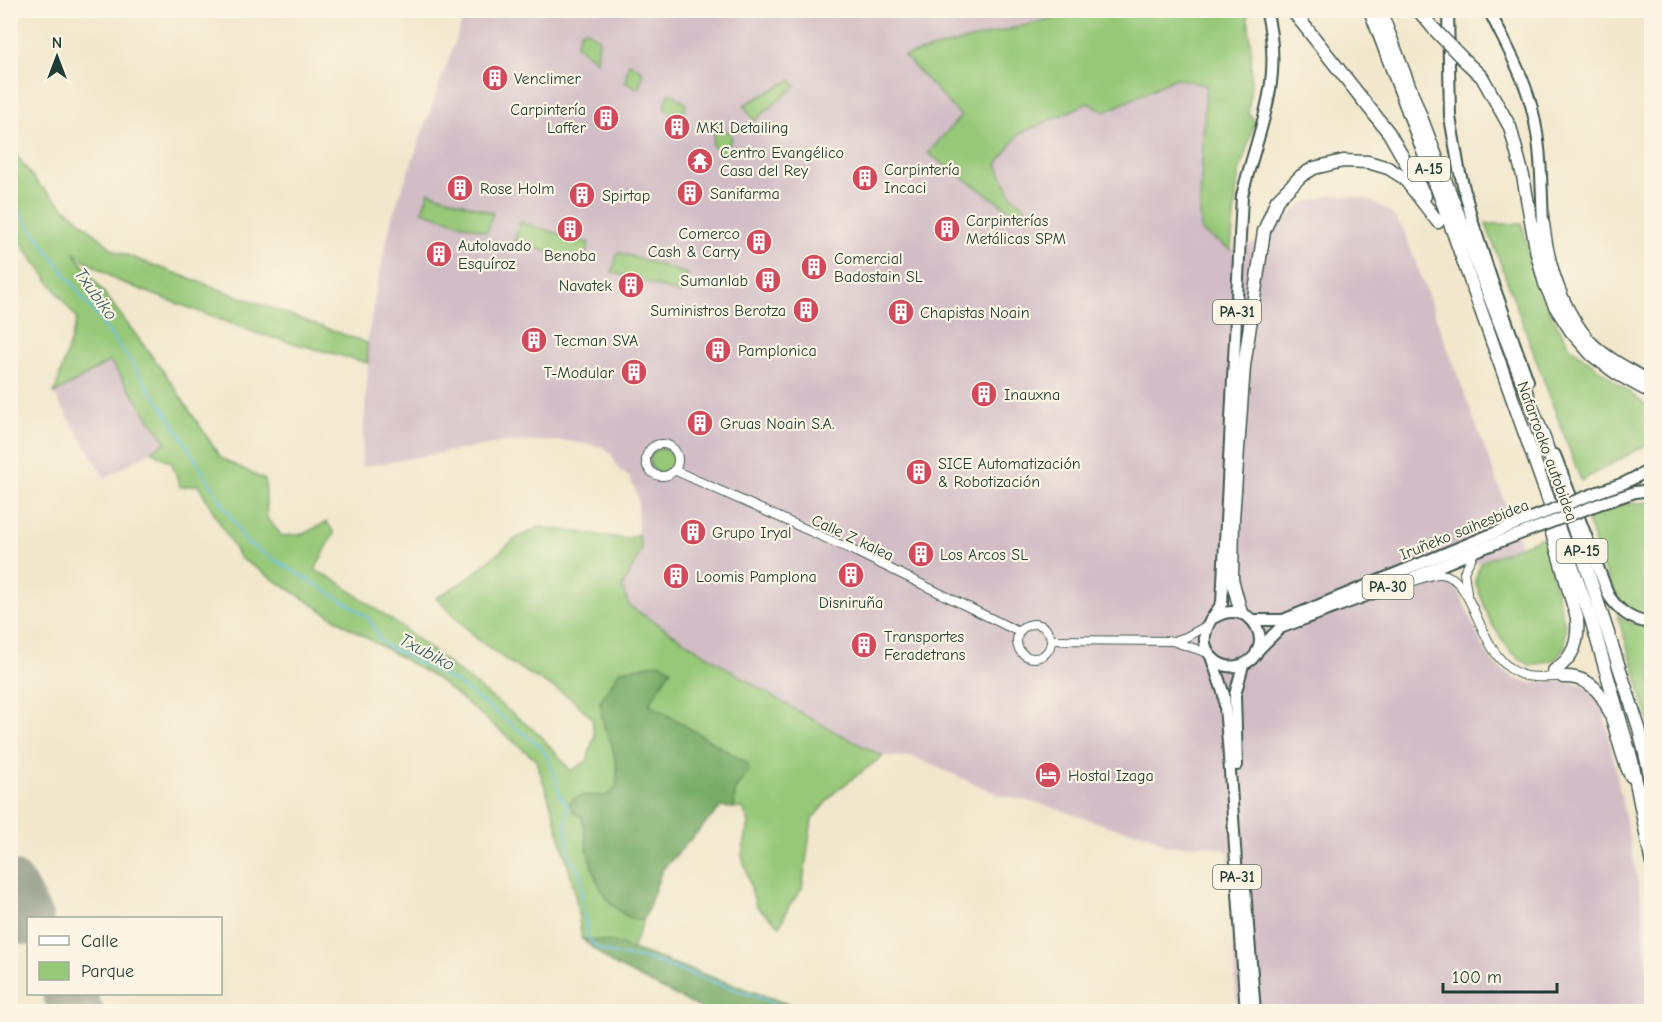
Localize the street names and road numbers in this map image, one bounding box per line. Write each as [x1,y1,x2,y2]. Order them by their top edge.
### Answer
road number: A-15 [1408,157,1450,181]
road number: PA-31 [1213,300,1261,324]
street label: Nafarroako autobidea [1513,379,1581,524]
street label: Iruñeko saihesbidea [1397,496,1532,564]
street label: Calle Z kalea [809,511,897,565]
road number: AP-15 [1556,539,1608,563]
road number: PA-30 [1362,575,1414,599]
road number: PA-31 [1213,865,1261,889]

